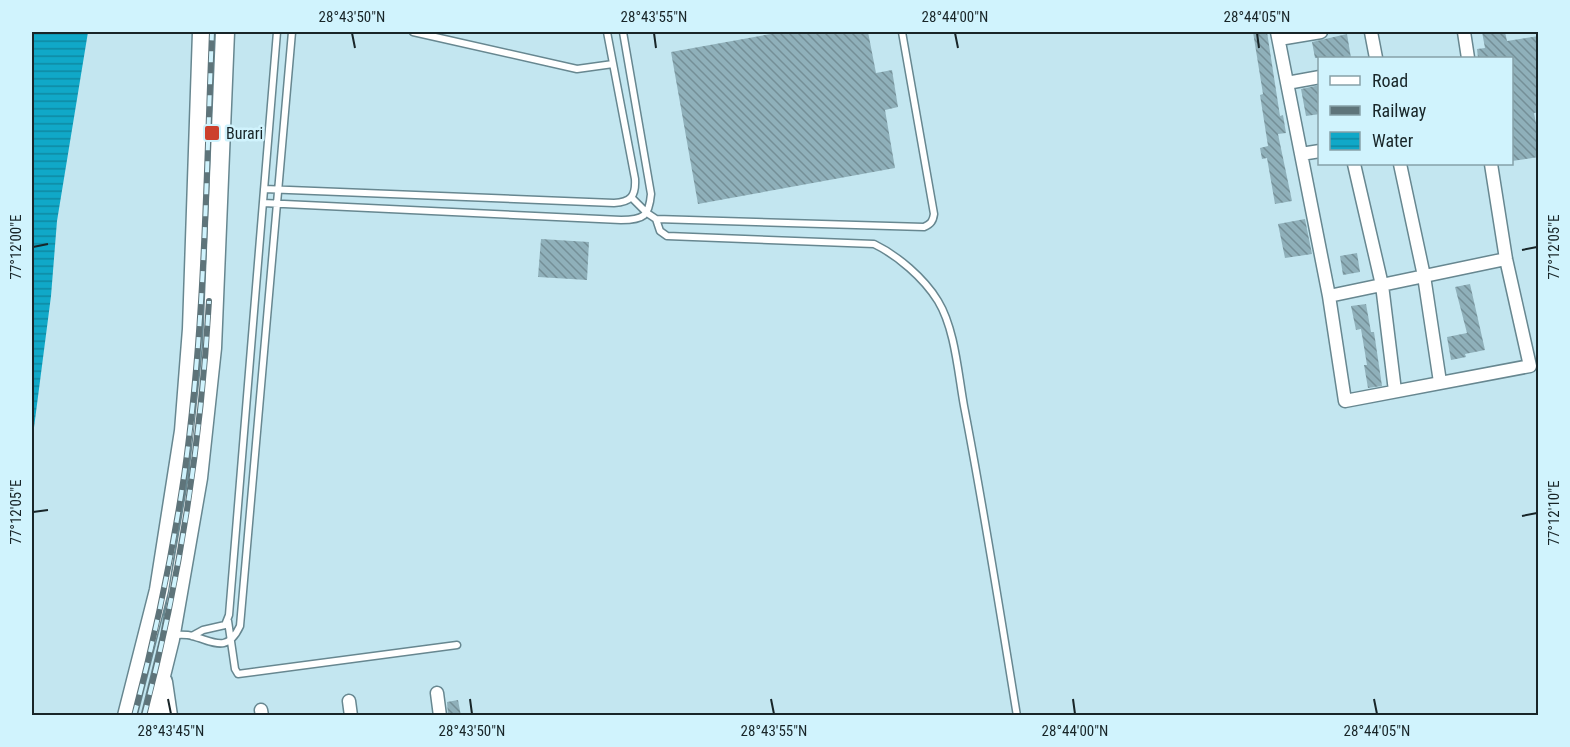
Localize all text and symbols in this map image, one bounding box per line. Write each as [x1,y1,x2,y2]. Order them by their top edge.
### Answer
text: 28°43'50"N [319,8,385,26]
text: 28°43'55"N [621,8,687,26]
text: 28°44'00"N [922,8,988,26]
text: 28°44'05"N [1224,8,1290,26]
legend [1318,57,1513,165]
text: Road [1372,70,1408,91]
text: Railway [1372,100,1427,121]
marker: Burari [203,124,221,142]
place label: Burari [226,124,263,143]
text: Water [1372,130,1414,151]
text: 77°12'00"E [7,215,25,279]
text: 77°12'05"E [1545,215,1563,279]
text: 77°12'05"E [7,480,25,544]
text: 77°12'10"E [1545,481,1563,545]
text: 28°43'45"N [138,722,204,740]
text: 28°43'50"N [439,722,505,740]
text: 28°43'55"N [741,722,807,740]
text: 28°44'00"N [1042,722,1108,740]
text: 28°44'05"N [1344,722,1410,740]

